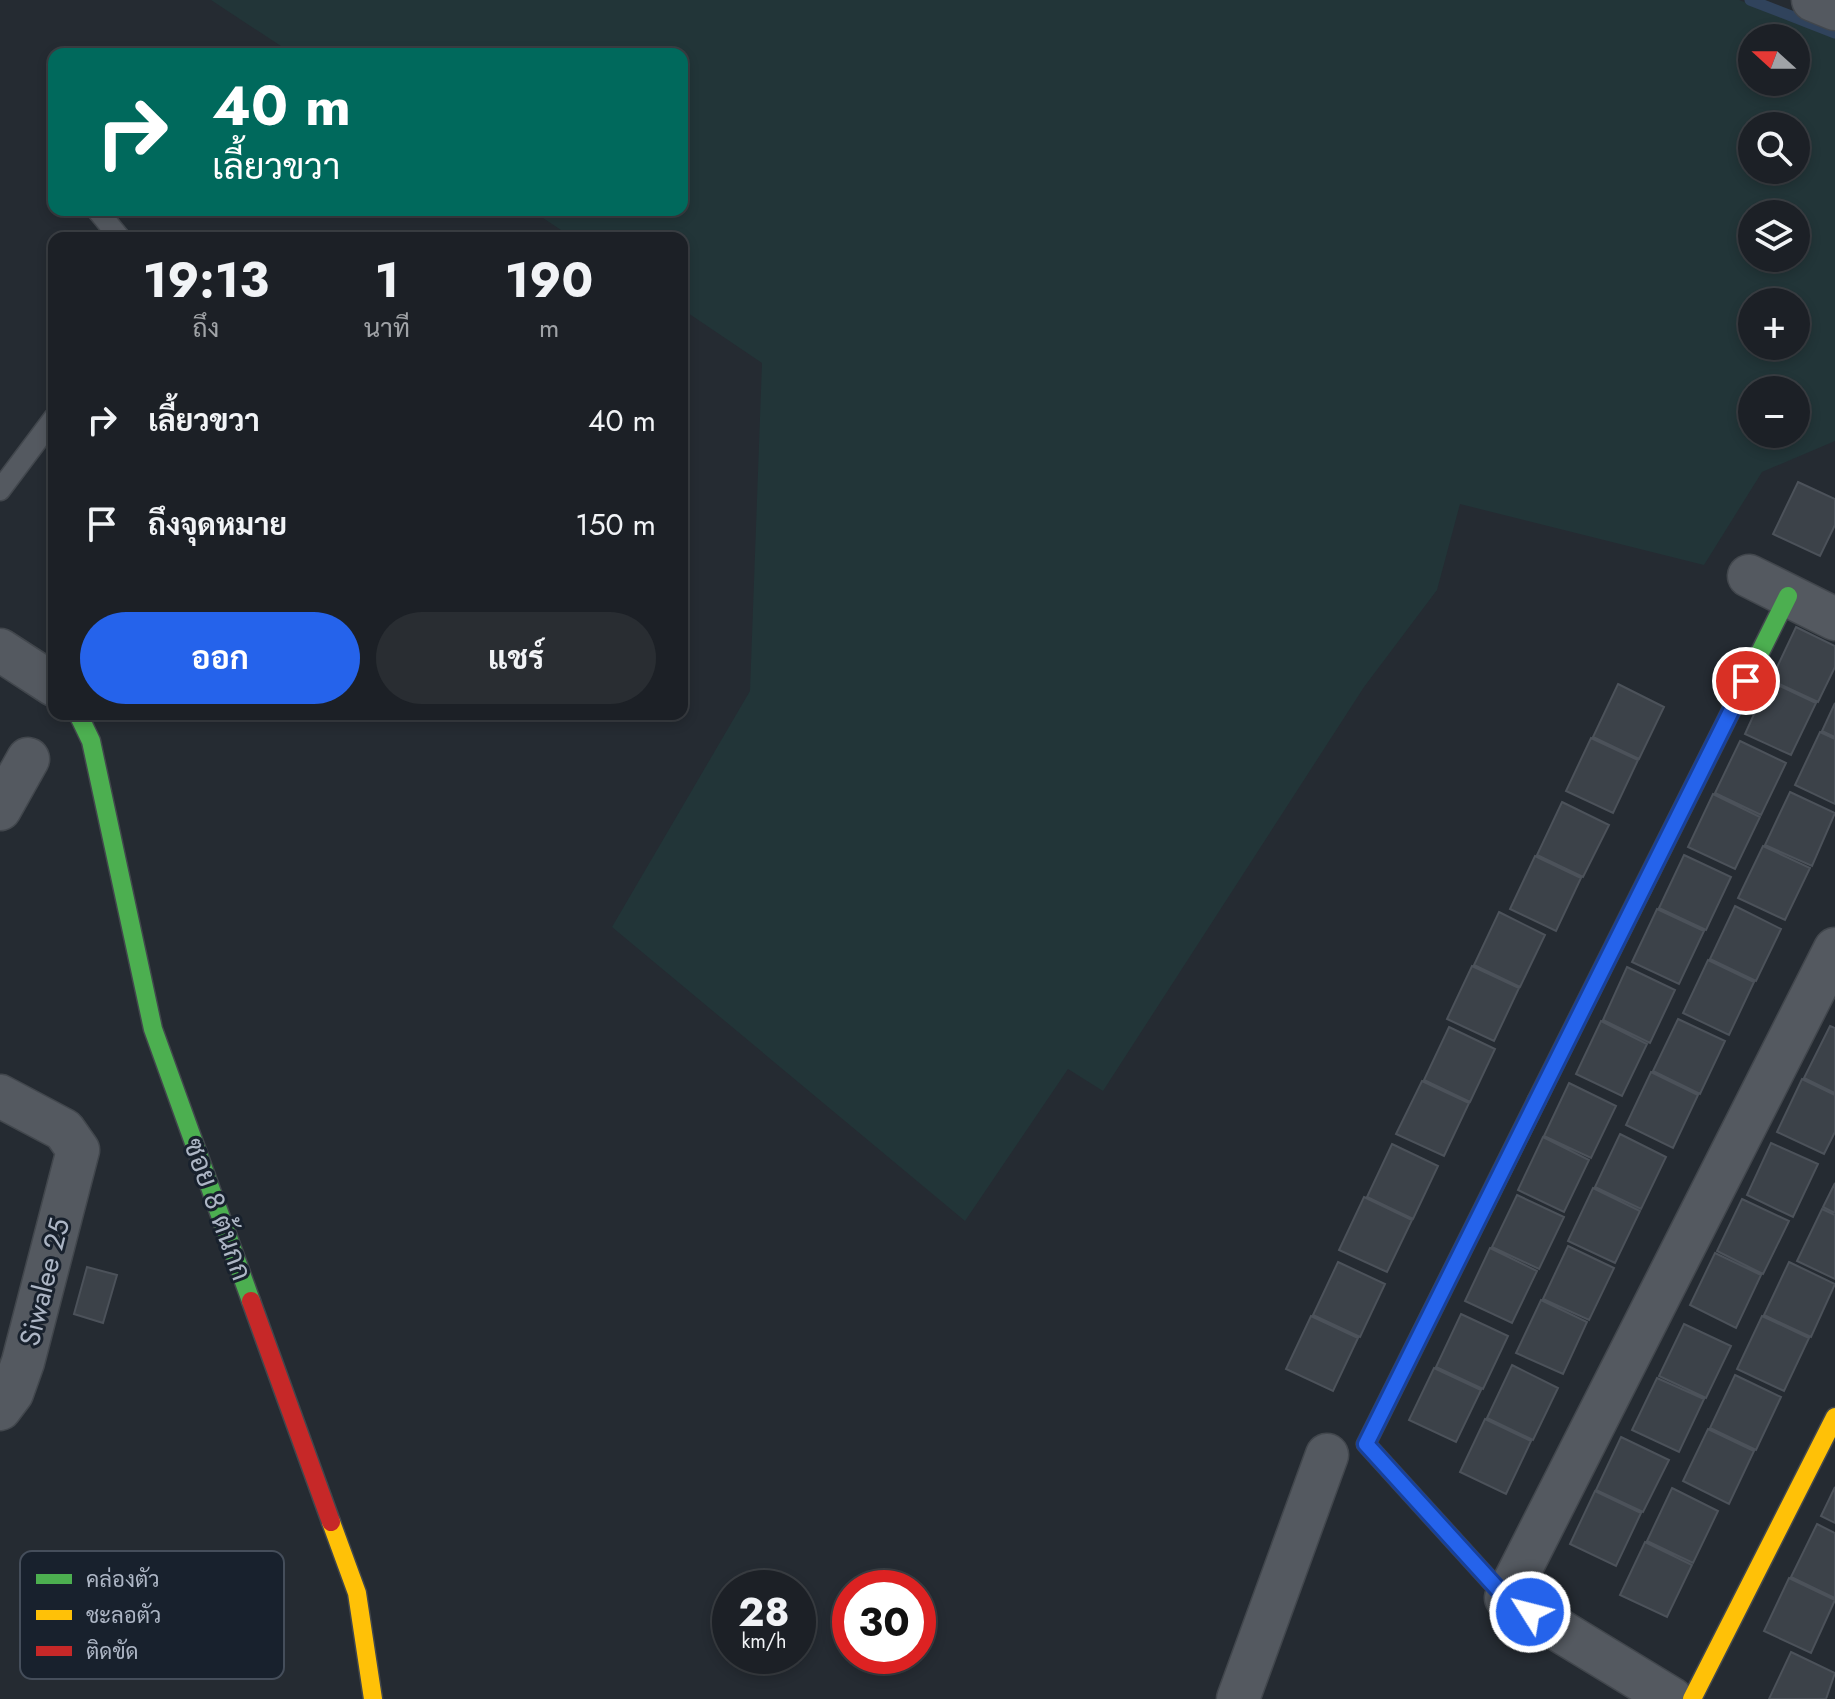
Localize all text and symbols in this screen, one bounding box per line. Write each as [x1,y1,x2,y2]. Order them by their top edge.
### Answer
north arrow [1738,24,1810,96]
map controls [1738,24,1810,448]
text: 40 m [212,65,351,146]
icon: right [80,80,184,184]
button: search [1738,112,1810,184]
text: เลี้ยวขวา [212,140,340,192]
button: layers [1738,200,1810,272]
text: 19:13 [143,246,269,315]
text: 1 [375,246,399,315]
text: 190 [505,246,593,315]
button: + [1738,288,1810,360]
text: ถึง [192,309,219,347]
text: นาที [364,309,410,347]
text: m [539,309,559,347]
button: − [1738,376,1810,448]
icon: right [80,398,124,442]
text: เลี้ยวขวา [148,399,260,442]
text: 40 m [588,399,656,442]
icon: arrive [80,502,124,546]
text: ถึงจุดหมาย [148,503,287,546]
text: 150 m [575,503,656,546]
button: ออก [80,612,360,704]
button: แชร์ [376,612,656,704]
pin [1712,647,1780,715]
icon: arrive [1724,659,1768,703]
street label: ซอย 8 ต้นกก [173,1132,262,1286]
street label: Siwalee 25 [9,1214,80,1350]
legend [20,1551,284,1679]
text: คล่องตัว [86,1563,160,1595]
speed limit sign: 30 [832,1570,936,1674]
position arrow [1488,1570,1572,1654]
text: 28 [738,1583,790,1641]
text: ชะลอตัว [86,1599,161,1631]
text: km/h [741,1627,787,1656]
text: ติดขัด [86,1635,138,1667]

